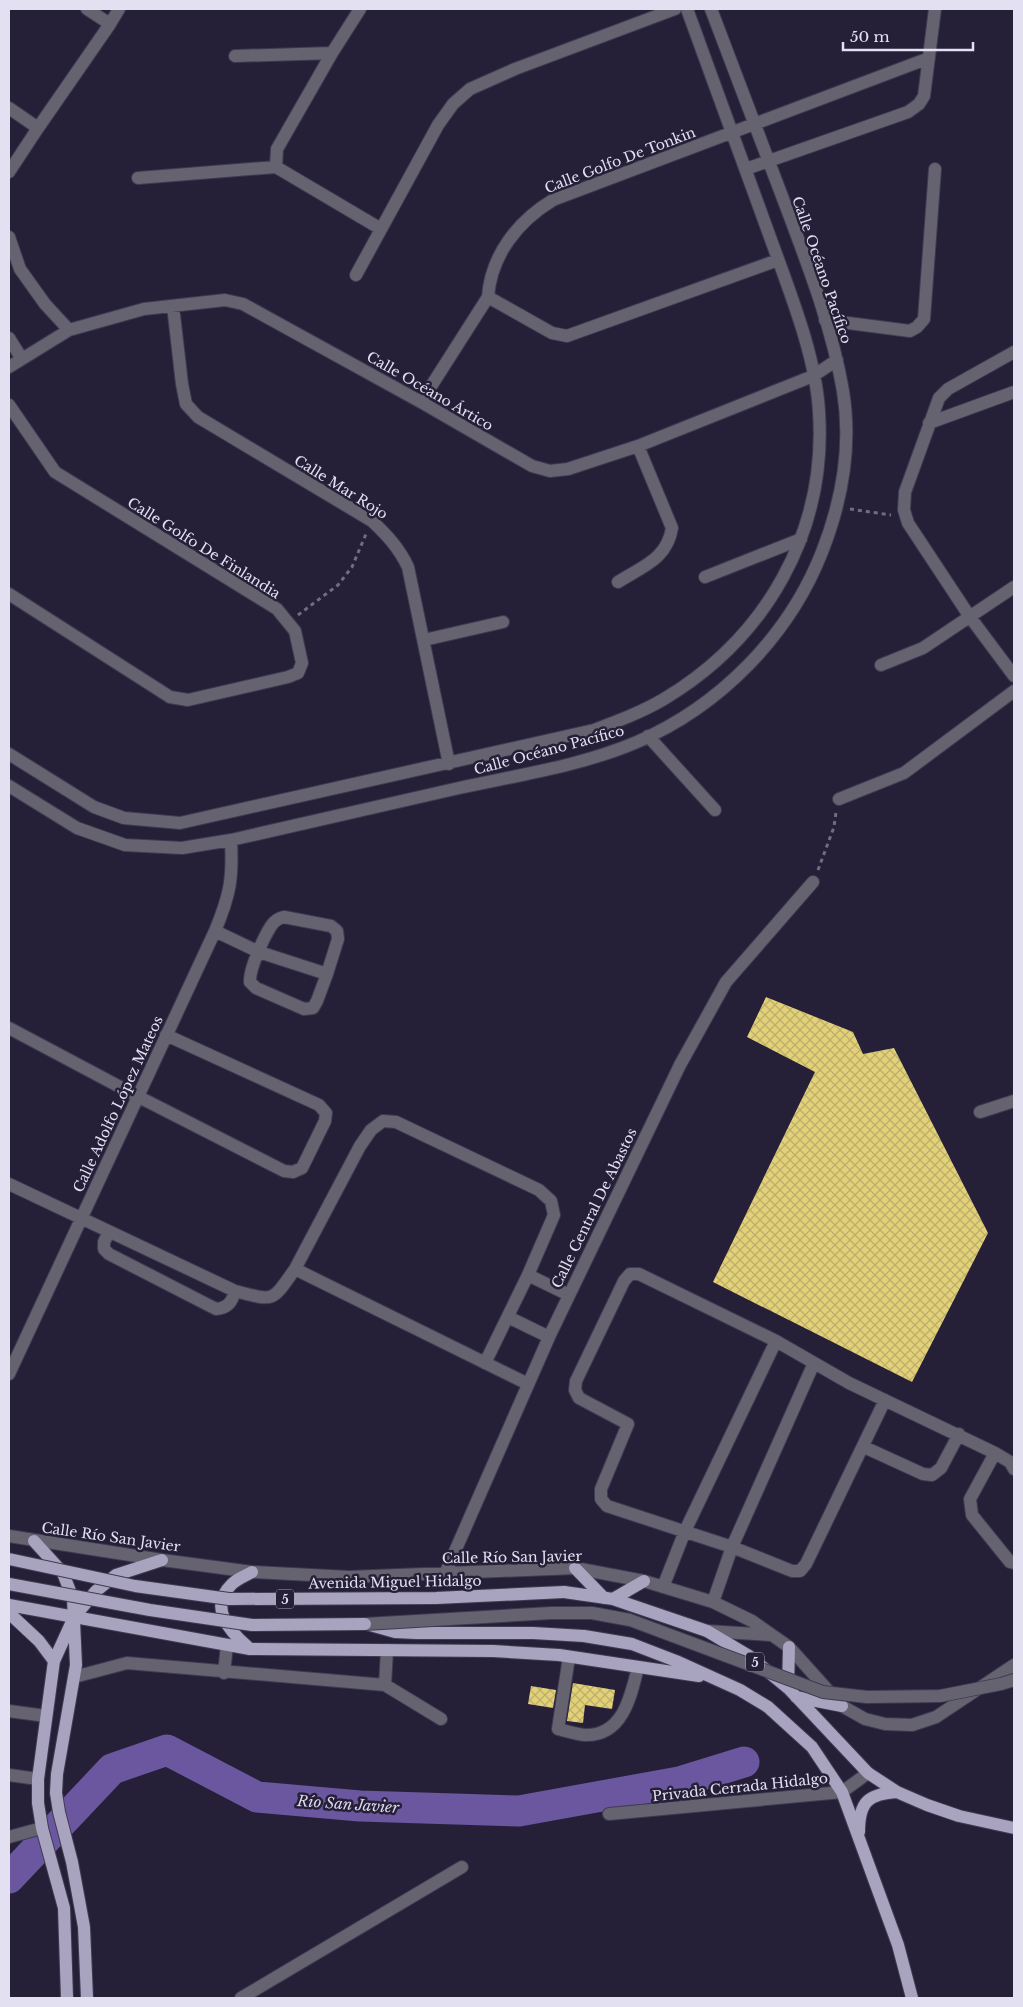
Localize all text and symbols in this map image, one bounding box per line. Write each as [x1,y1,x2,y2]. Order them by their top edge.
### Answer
scale bar [843,20,973,52]
text: 50 m [850,27,890,46]
street label: Calle Golfo De Tonkin [542,123,698,197]
street label: Calle Océano Pacífico [788,194,856,346]
street label: Calle Océano Ártico [364,347,496,435]
street label: Calle Mar Rojo [291,451,391,523]
street label: Calle Golfo De Finlandia [124,493,284,603]
street label: Calle Océano Pacífico [472,721,626,779]
street label: Calle Adolfo López Mateos [69,1013,167,1195]
street label: Calle Central De Abastos [547,1125,641,1291]
street label: Calle Río San Javier [40,1518,182,1556]
street label: Calle Río San Javier [442,1547,583,1567]
street label: Avenida Miguel Hidalgo [307,1571,482,1593]
road number: 5 [276,1590,294,1608]
road number: 5 [746,1652,764,1671]
street label: Privada Cerrada Hidalgo [651,1769,829,1805]
water label: Río San Javier [295,1791,401,1817]

